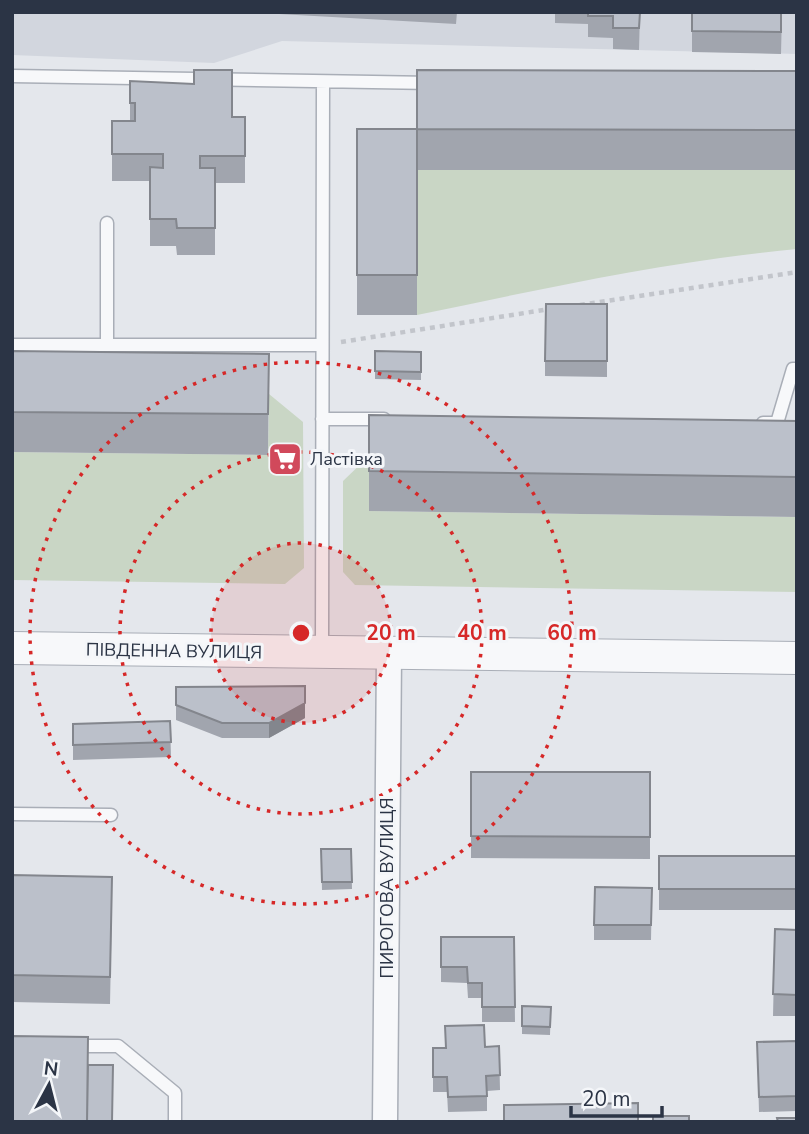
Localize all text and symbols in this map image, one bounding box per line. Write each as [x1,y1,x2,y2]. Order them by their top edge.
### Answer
supermarket icon: Ластівка [266,440,304,478]
place label: Ластівка [310,447,383,471]
text: 20 m [366,619,416,647]
text: 40 m [457,619,507,647]
text: 60 m [547,619,597,647]
centre of rings [289,621,313,645]
street label: ПІВДЕННА ВУЛИЦЯ [86,637,262,665]
street label: ПИРОГОВА ВУЛИЦЯ [375,797,399,979]
north arrow [14,1050,84,1120]
text: N [42,1055,60,1083]
scale bar [571,1074,662,1118]
text: 20 m [582,1085,631,1113]

